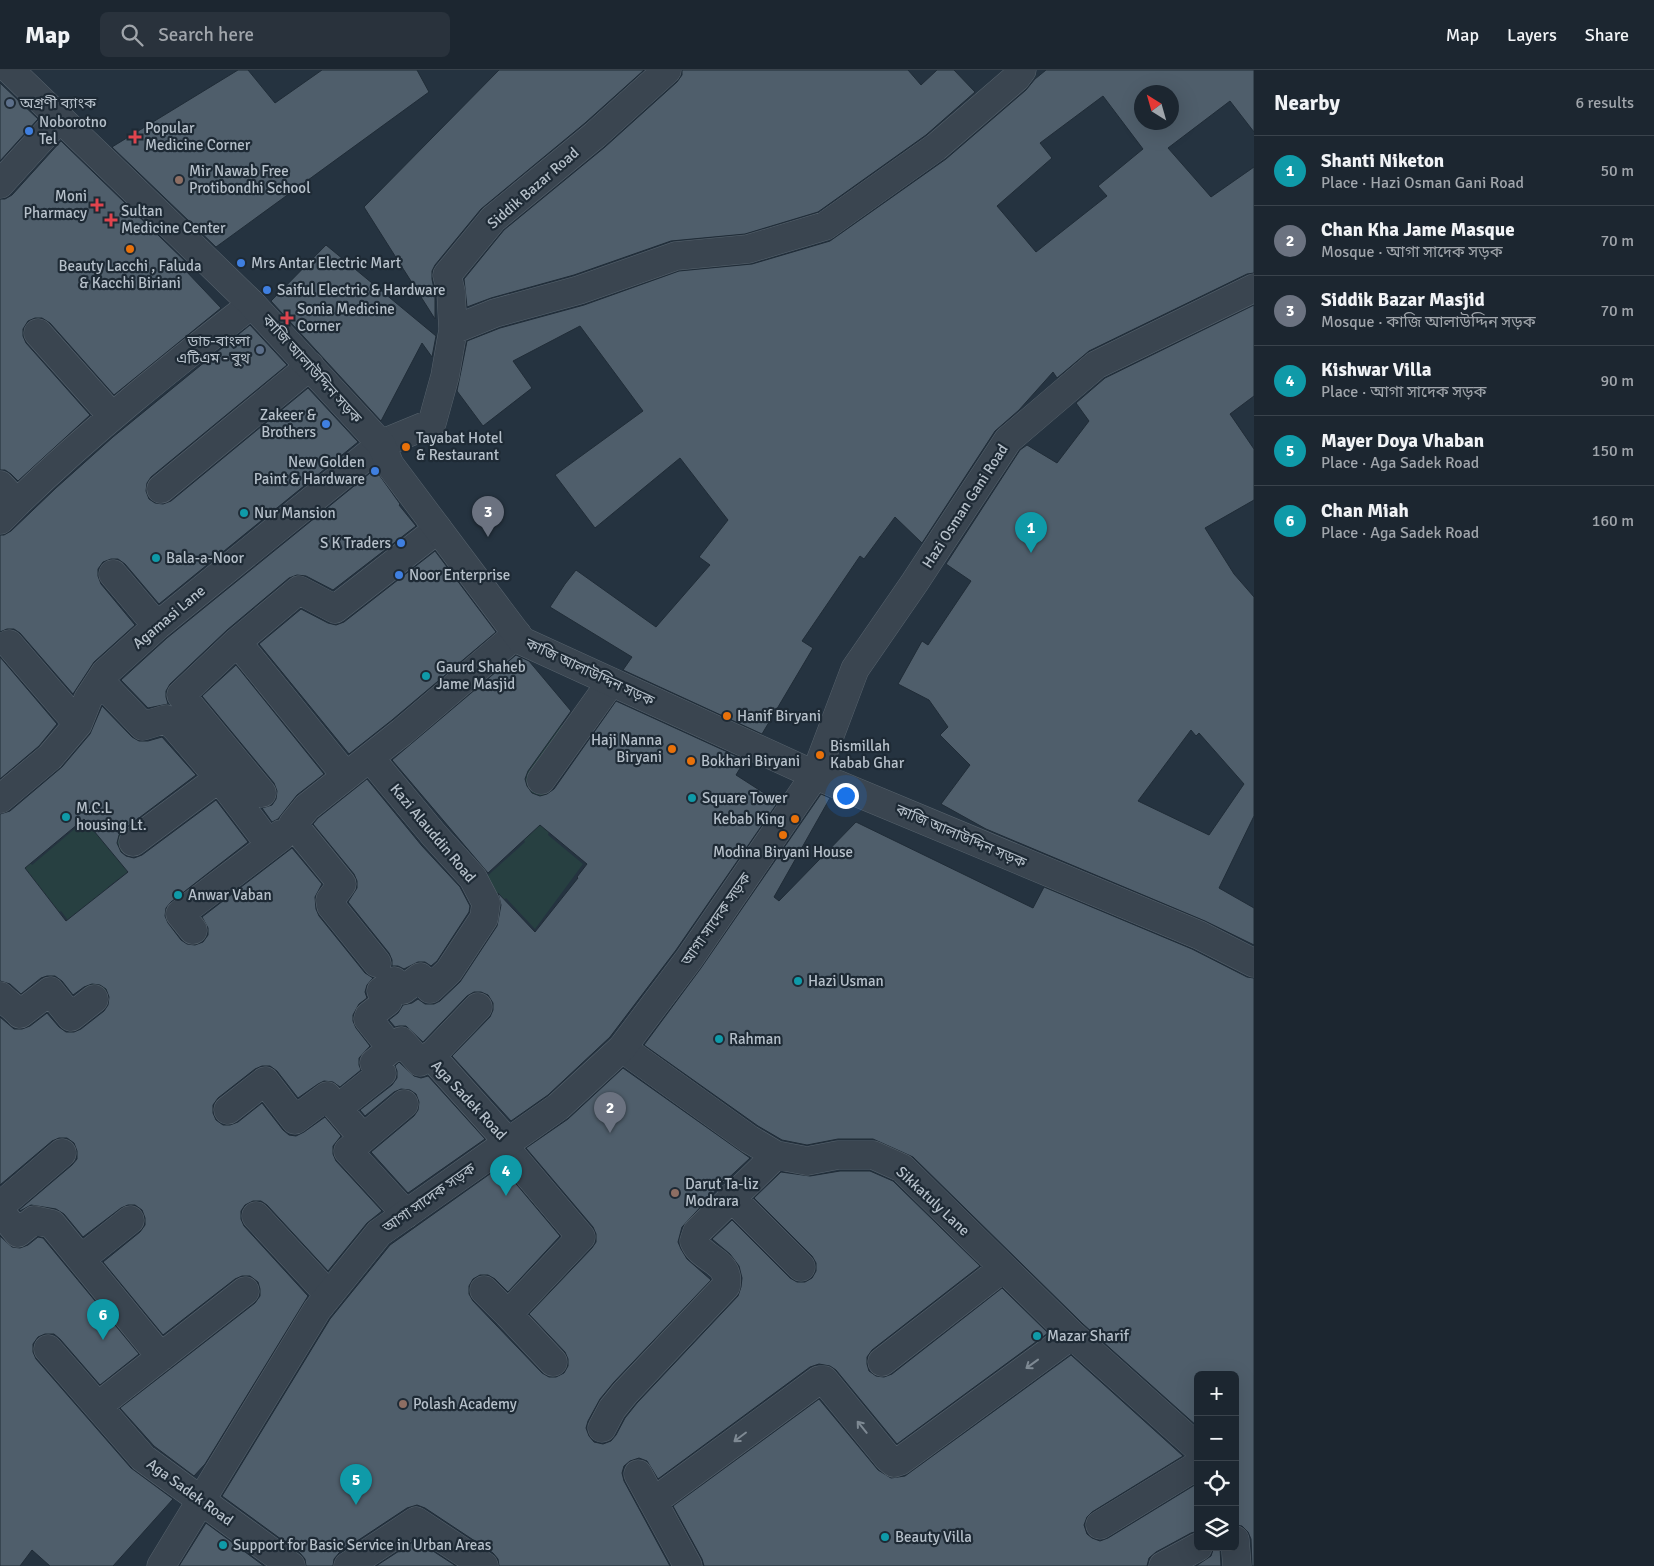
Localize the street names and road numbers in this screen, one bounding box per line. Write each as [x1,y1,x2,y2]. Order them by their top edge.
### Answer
street label: Siddik Bazar Road [484,143,582,233]
street label: কাজি আলাউদ্দিন সড়ক [258,310,366,428]
street label: Hazi Osman Gani Road [918,441,1012,571]
street label: Agamasi Lane [129,581,209,653]
street label: কাজি আলাউদ্দিন সড়ক [522,634,658,710]
street label: Kazi Alauddin Road [386,780,480,886]
street label: কাজি আলাউদ্দিন সড়ক [892,800,1030,872]
street label: আগা সাদেক সড়ক [677,868,755,970]
street label: Aga Sadek Road [428,1057,510,1144]
street label: আগা সাদেক সড়ক [378,1159,480,1237]
street label: Sikkatuly Lane [893,1162,973,1240]
street label: Aga Sadek Road [143,1455,237,1529]

